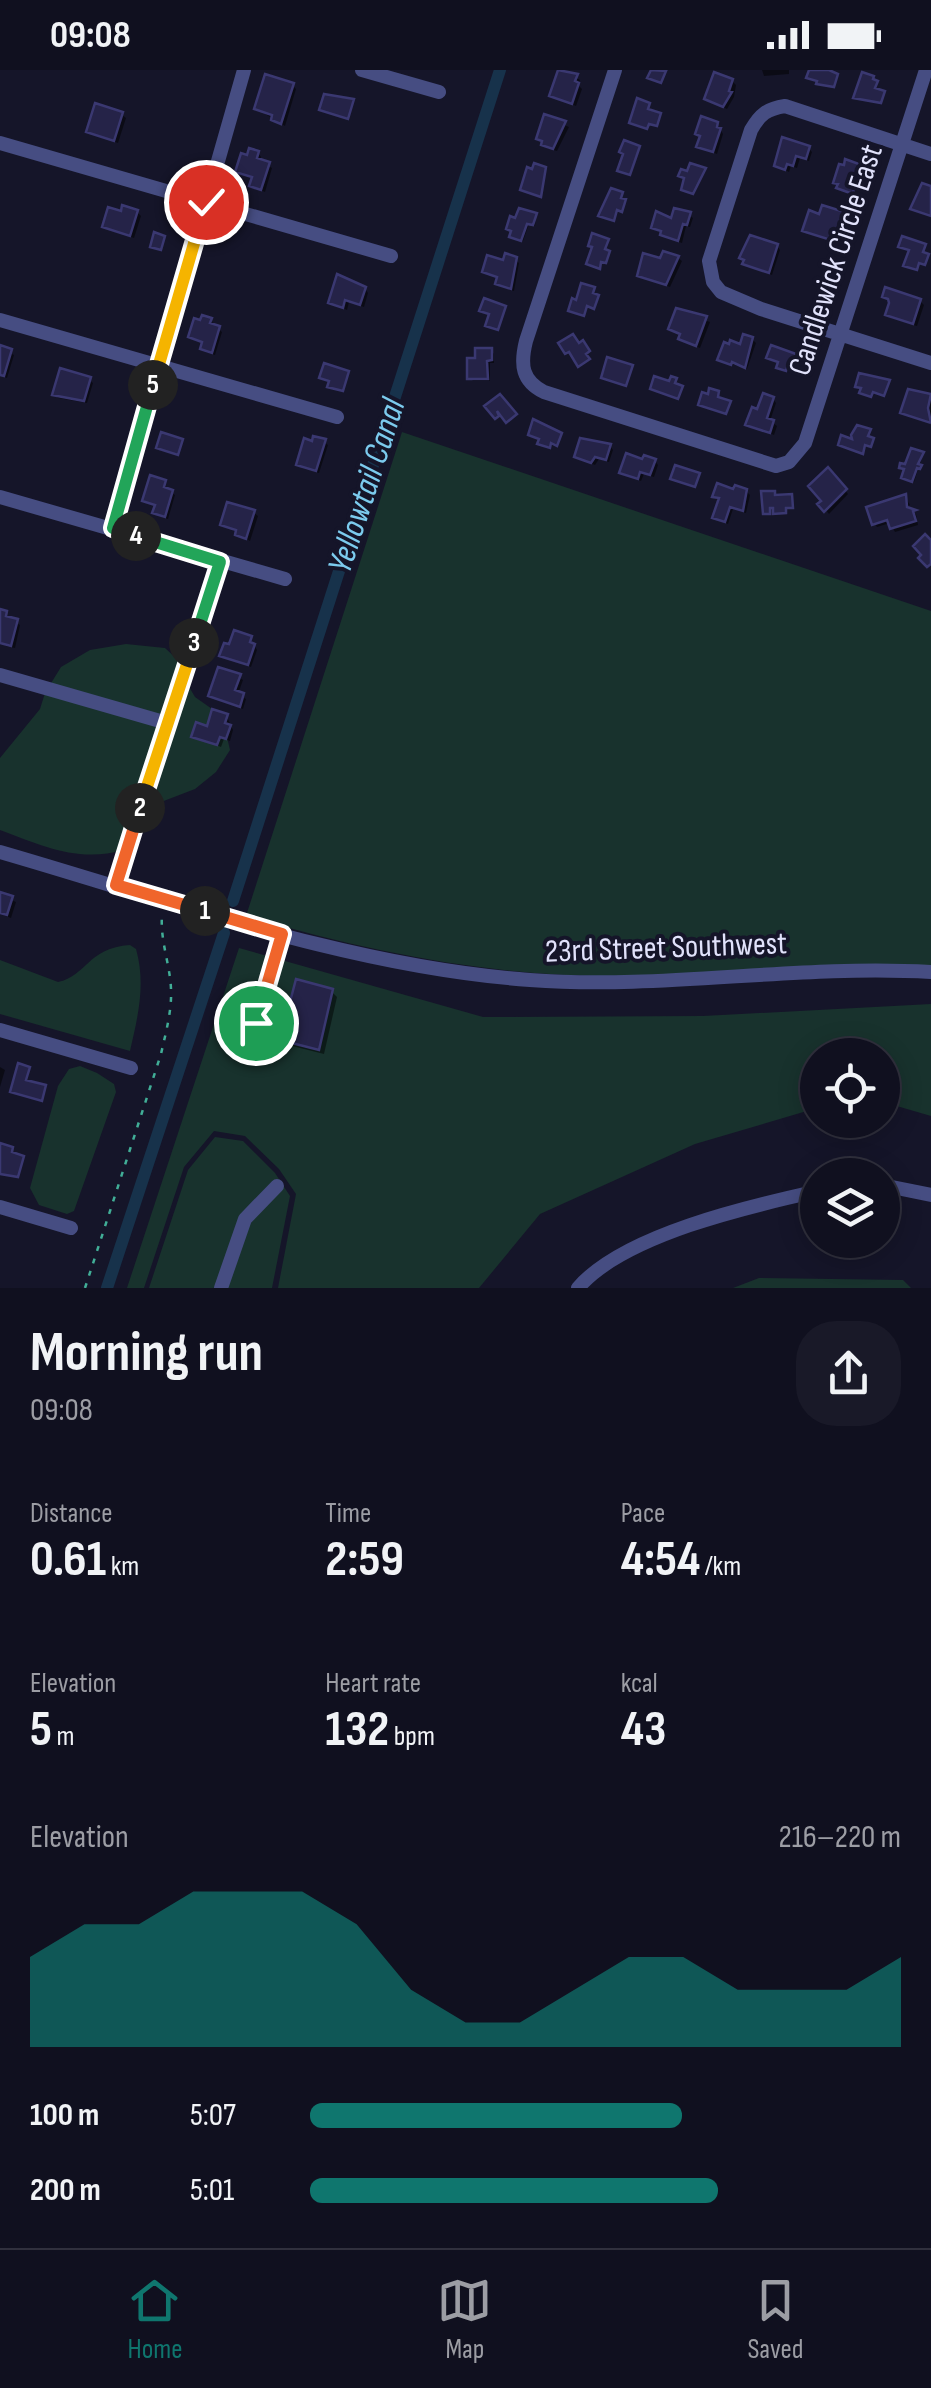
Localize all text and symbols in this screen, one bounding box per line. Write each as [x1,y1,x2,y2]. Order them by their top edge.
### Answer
text: 09:08 [50,13,131,58]
street label: Candlewick Circle East [780,140,892,380]
pin [164,160,249,245]
icon: check [179,175,234,230]
pin: 5 [128,360,178,410]
text: 5 [147,368,159,401]
water label: Yellowtail Canal [319,392,416,579]
pin: 4 [111,511,161,561]
text: 4 [129,519,143,552]
pin: 3 [169,618,219,668]
text: 3 [188,626,200,659]
pin: 2 [115,783,165,833]
text: 2 [134,791,146,824]
pin: 1 [180,886,230,936]
text: 1 [200,894,210,927]
street label: 23rd Street Southwest [544,924,788,972]
pin [214,981,299,1066]
icon: arrive [229,996,284,1051]
map controls [800,1038,900,1258]
button: locate [800,1038,900,1138]
button: layers [800,1158,900,1258]
text: Morning run [30,1320,263,1387]
button: share [796,1321,901,1426]
text: 09:08 [30,1391,93,1430]
text: Distance [30,1497,113,1530]
text: Time [325,1497,371,1530]
text: Pace [621,1497,665,1530]
text: 0.61 [30,1530,106,1590]
text: 2:59 [325,1530,404,1590]
text: 4:54 [621,1530,700,1590]
text: km [106,1550,139,1583]
text: /km [700,1550,741,1583]
text: Elevation [30,1667,116,1700]
text: Heart rate [325,1667,421,1700]
text: kcal [621,1667,658,1700]
text: 5 [30,1700,52,1760]
text: 132 [325,1700,389,1760]
text: 43 [621,1700,666,1760]
text: m [52,1720,74,1753]
text: bpm [389,1720,435,1753]
text: Elevation [30,1818,129,1857]
text: 216–220 m [778,1818,901,1857]
text: 100 m [30,2096,99,2135]
text: 5:07 [190,2096,236,2135]
text: 200 m [30,2171,101,2210]
text: 5:01 [190,2171,234,2210]
tab: Home [127,2273,183,2366]
tab: Map [437,2273,492,2366]
tab: Saved [747,2273,804,2366]

